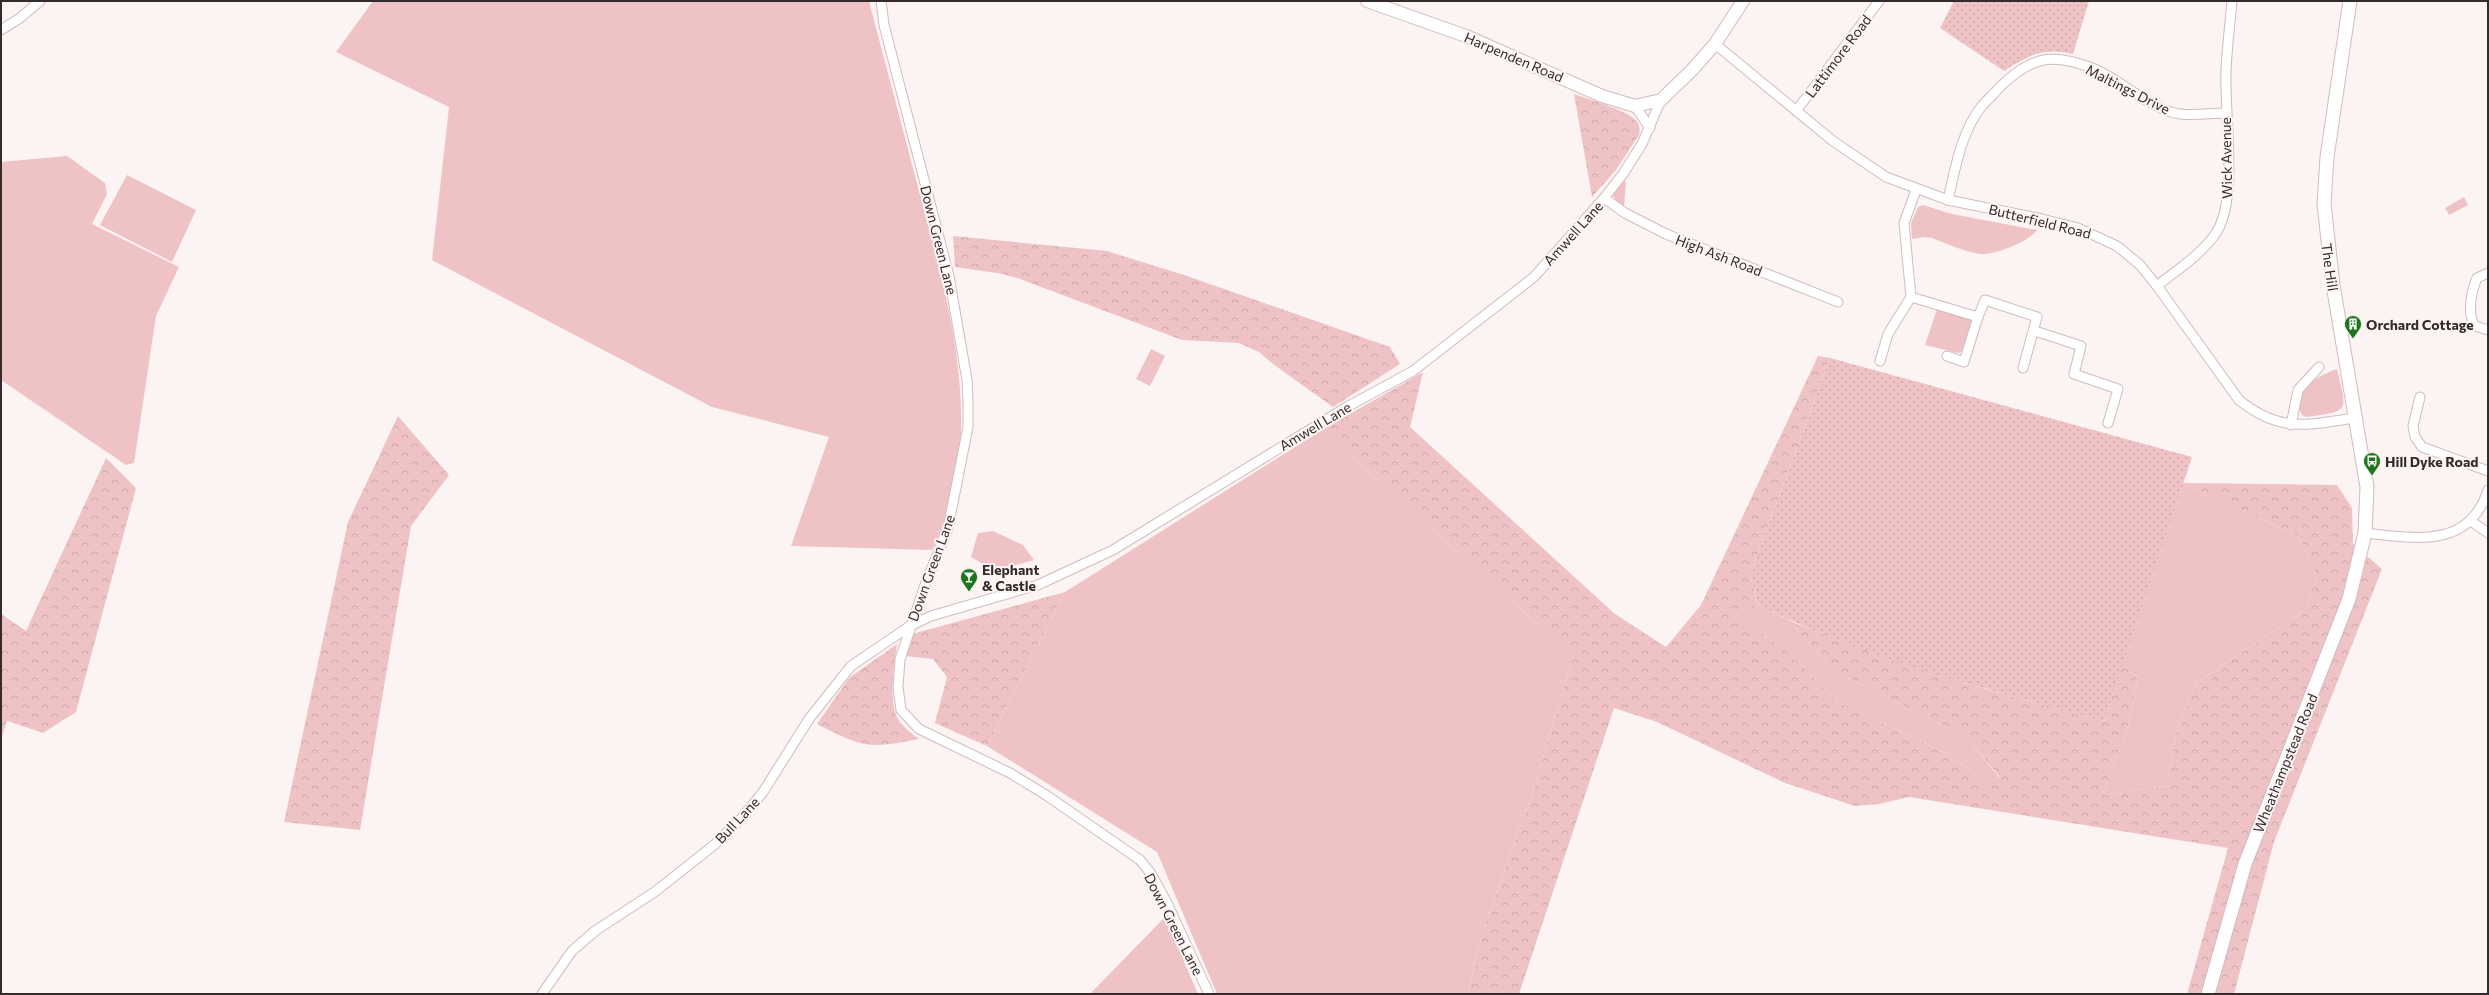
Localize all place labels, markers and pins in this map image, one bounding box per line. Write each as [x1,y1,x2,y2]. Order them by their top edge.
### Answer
building icon: Orchard Cottage [2343,314,2363,339]
place label: Orchard Cottage [2366,316,2474,333]
bus stop icon: Hill Dyke Road [2362,451,2382,476]
place label: Hill Dyke Road [2385,453,2478,470]
place label: Elephant & Castle [982,561,1039,594]
bar icon: Elephant & Castle [959,567,979,592]

